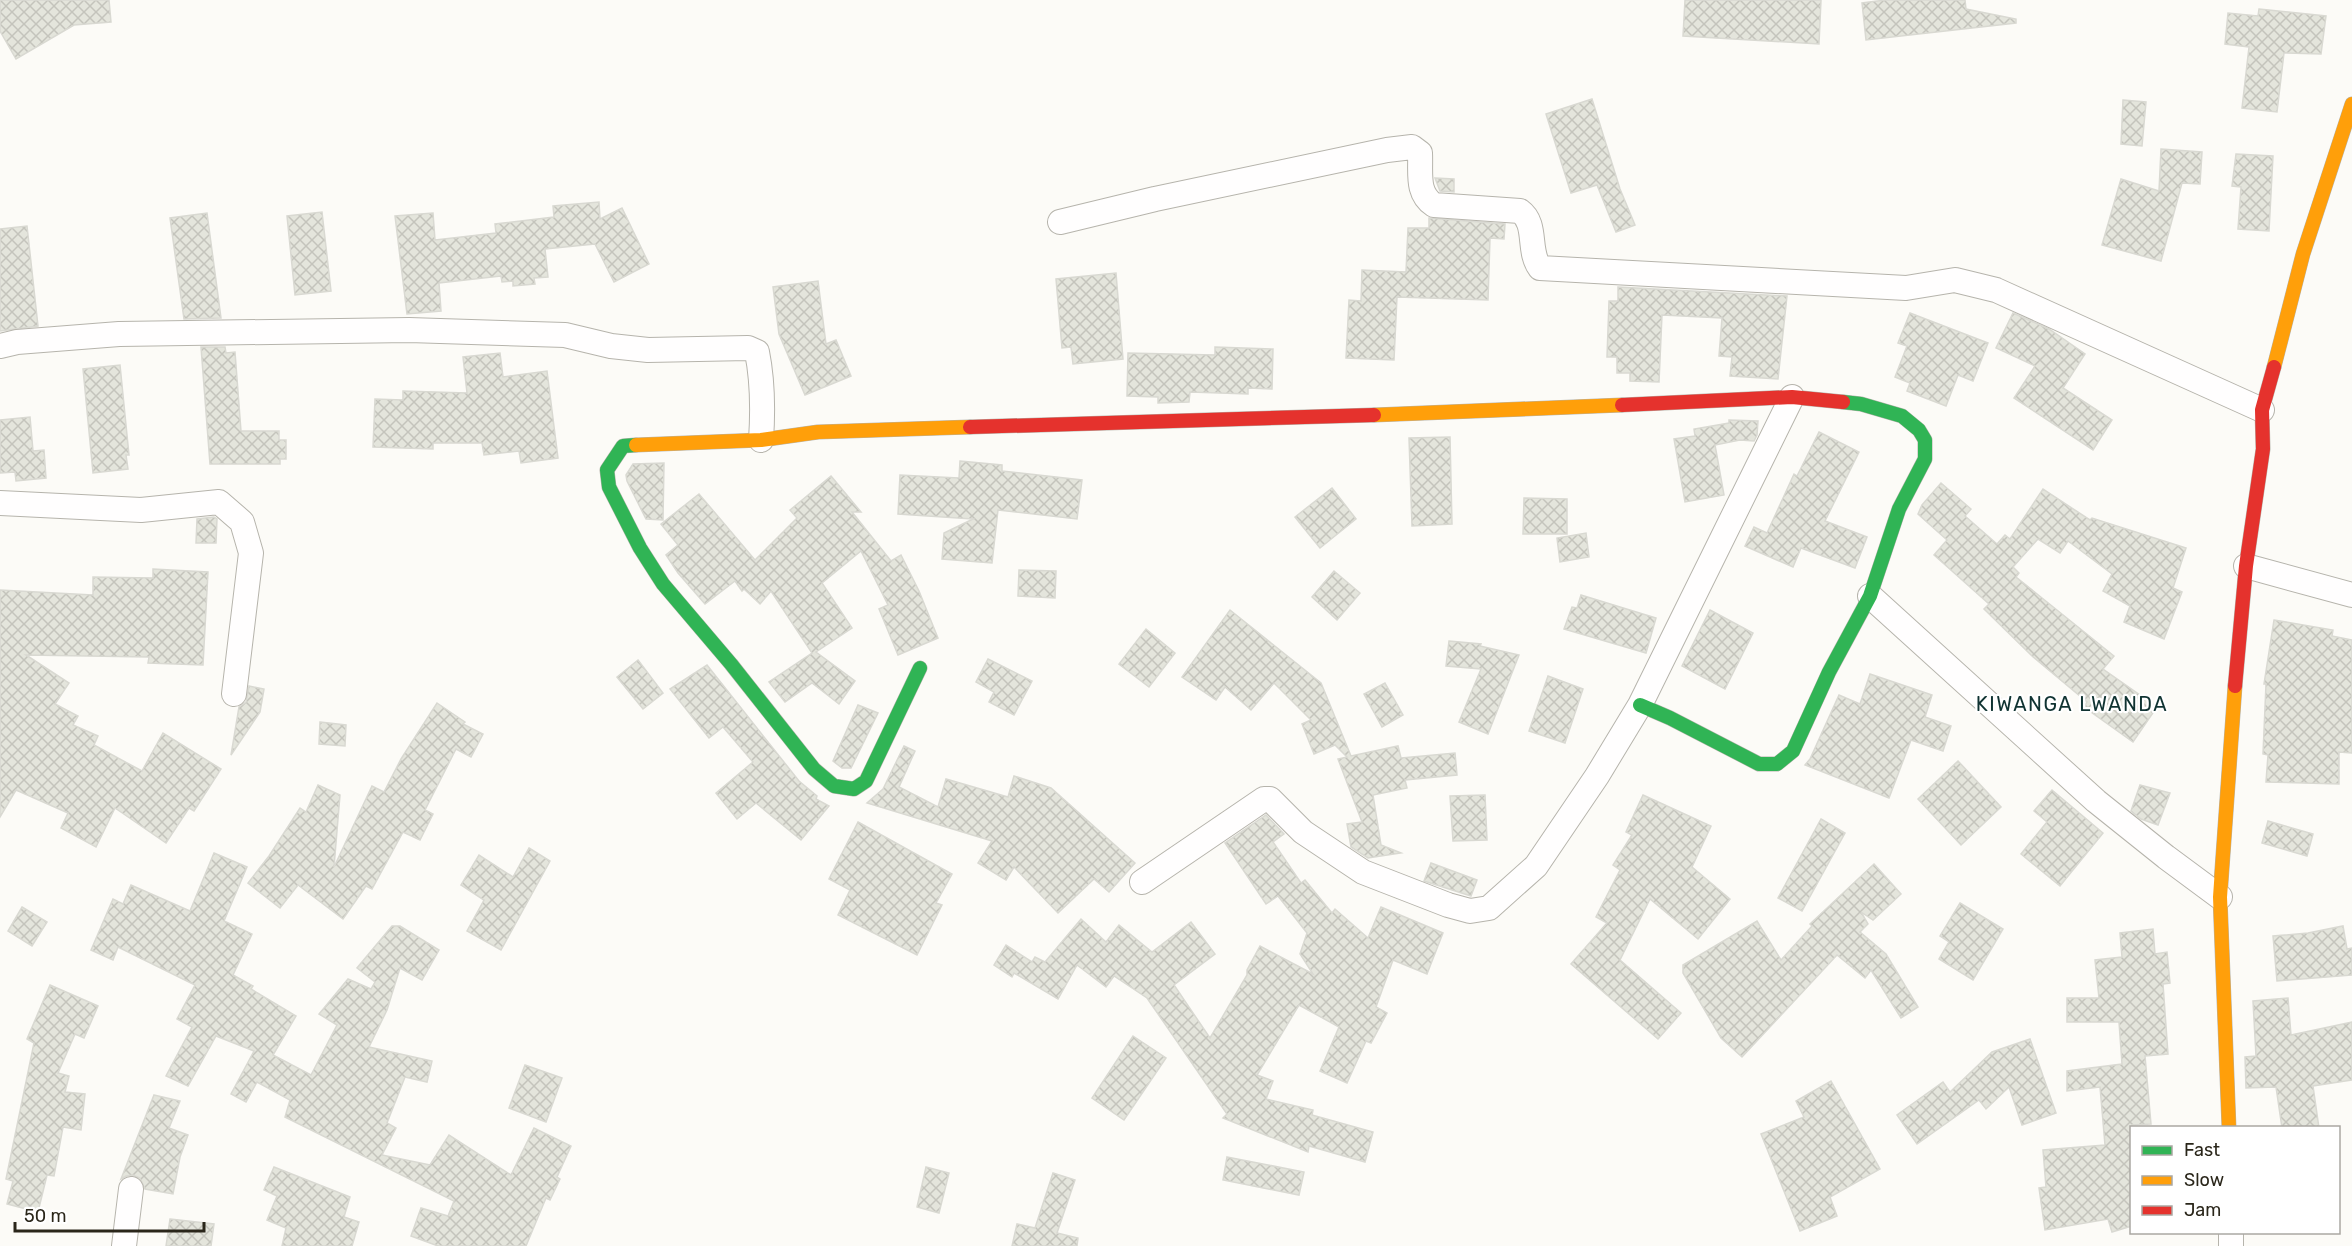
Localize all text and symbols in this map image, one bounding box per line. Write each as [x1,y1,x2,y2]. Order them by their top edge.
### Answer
district label: KIWANGA LWANDA [1976,692,2168,716]
legend [2130,1126,2340,1234]
text: Fast [2184,1139,2220,1161]
text: Slow [2184,1169,2224,1191]
scale bar [15,1195,204,1233]
text: Jam [2184,1199,2221,1221]
text: 50 m [24,1205,67,1227]

